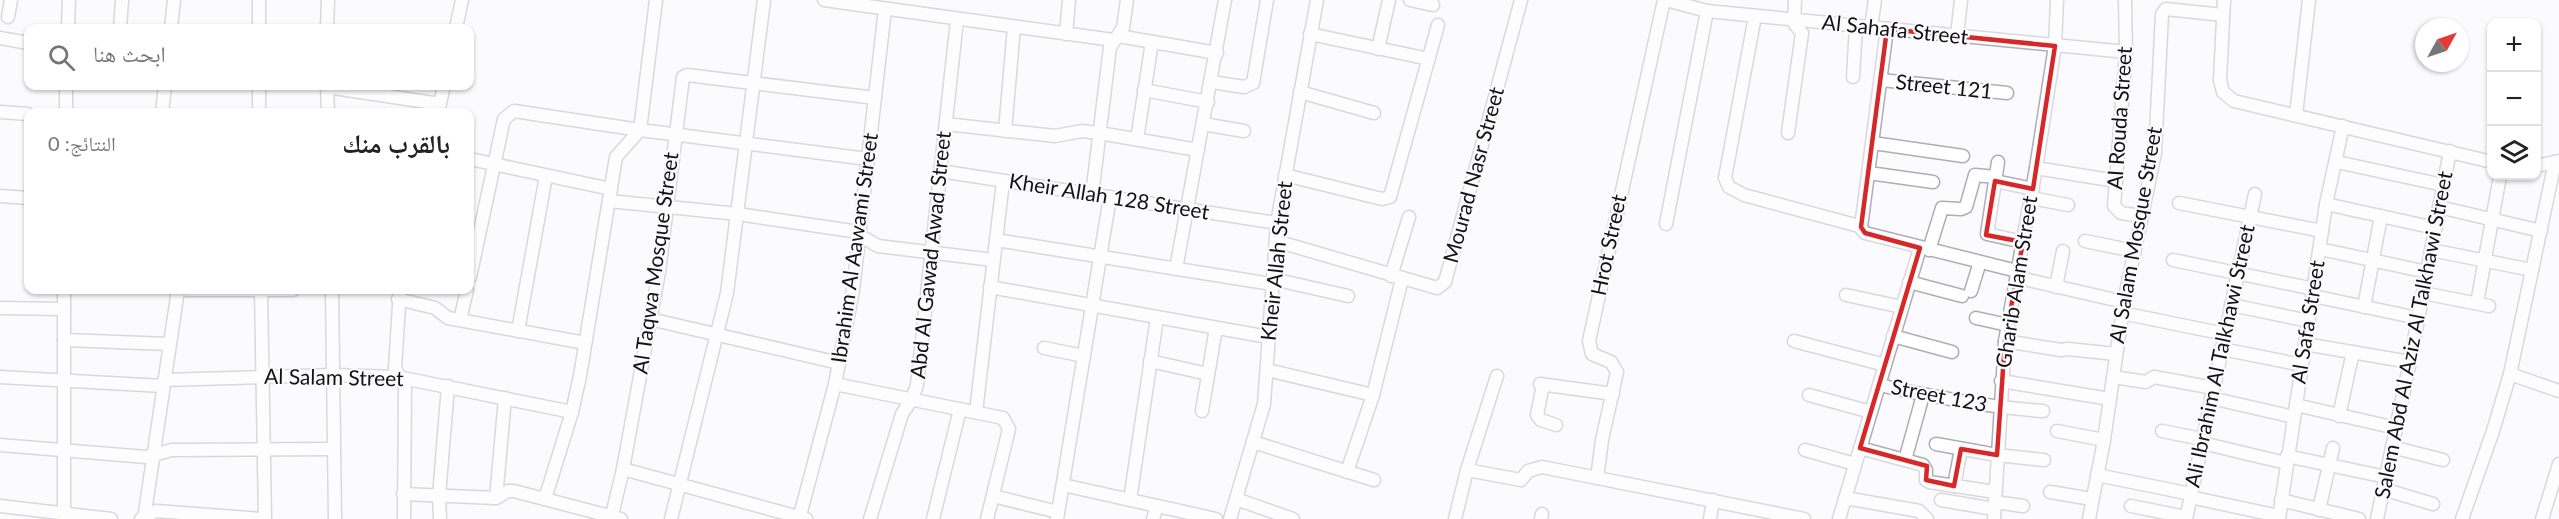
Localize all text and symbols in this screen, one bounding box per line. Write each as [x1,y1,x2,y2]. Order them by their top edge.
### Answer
street label: Al Sahafa Street [1821,8,1970,49]
north arrow [2415,18,2469,72]
map controls [2487,18,2541,180]
button: + [2487,18,2541,72]
search box [24,24,474,90]
text: ابحث هنا [93,40,166,67]
icon: search [45,41,78,74]
street label: Al Rouda Street [2101,45,2136,190]
street label: Street 121 [1895,68,1994,103]
button: − [2487,72,2541,126]
street label: Mourad Nasr Street [1437,84,1508,265]
street label: Al Salam Mosque Street [2103,124,2166,345]
button: layers [2487,126,2541,180]
text: بالقرب منك [342,127,450,159]
street label: Abd Al Gawad Awad Street [904,129,955,380]
text: النتائج: 0 [48,131,116,155]
street label: Ibrahim Al Aawami Street [825,131,882,365]
street label: Al Taqwa Mosque Street [627,150,683,375]
street label: Kheir Allah 128 Street [1007,167,1212,224]
street label: Salem Abd Al Aziz Al Talkhawi Street [2368,168,2457,501]
street label: Kheir Allah Street [1255,179,1296,342]
street label: Hrot Street [1585,191,1631,298]
street label: Gharib Alam Street [1990,193,2042,370]
street label: Ali Ibrahim Al Talkhawi Street [2178,222,2259,489]
street label: Al Safa Street [2284,258,2329,385]
street label: Al Salam Street [264,363,404,390]
street label: Street 123 [1889,373,1989,416]

